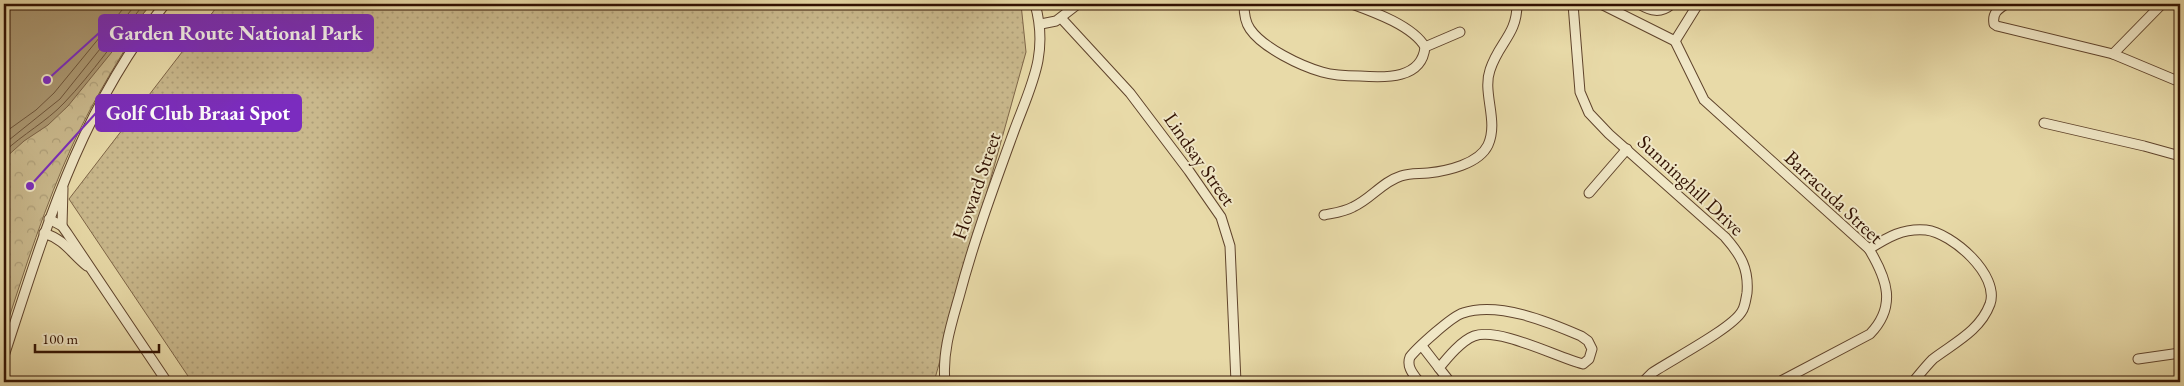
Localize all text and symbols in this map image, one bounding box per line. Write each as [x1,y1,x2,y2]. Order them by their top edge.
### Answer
callout: Garden Route National Park [99,15,373,51]
text: Garden Route National Park [109,19,363,46]
callout: Golf Club Braai Spot [96,95,301,131]
text: Golf Club Braai Spot [106,99,290,126]
street label: Lindsay Street [1158,107,1242,211]
street label: Howard Street [945,128,1007,243]
street label: Sunninghill Drive [1632,129,1750,241]
street label: Barracuda Street [1779,145,1889,250]
scale bar [35,321,159,353]
text: 100 m [42,329,79,348]

